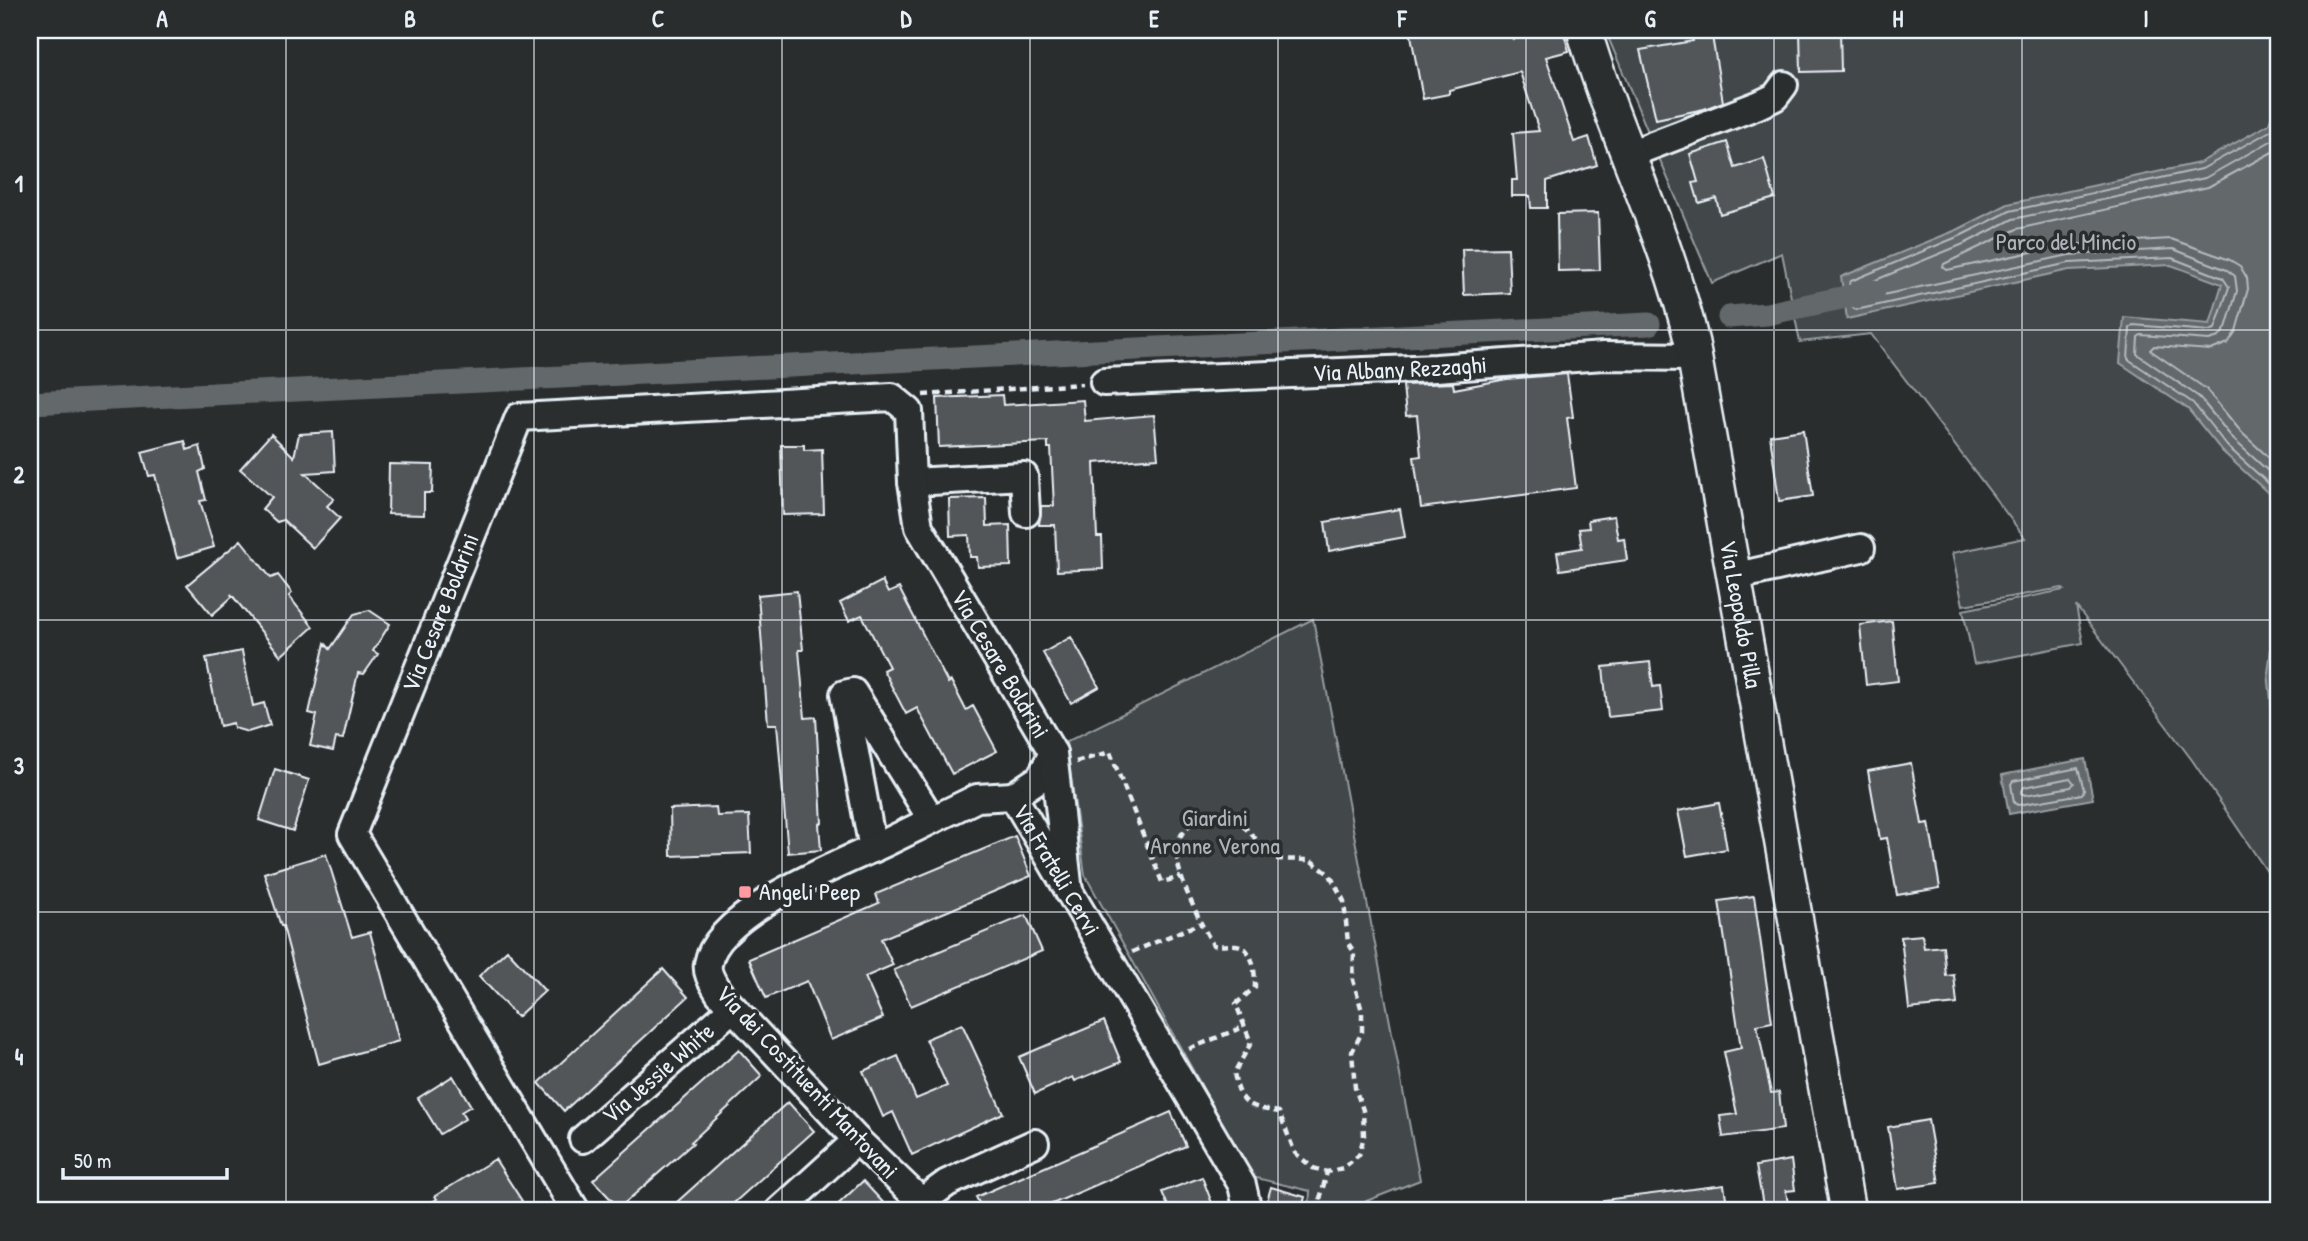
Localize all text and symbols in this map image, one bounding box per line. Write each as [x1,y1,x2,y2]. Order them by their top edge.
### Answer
text: A [156,3,168,34]
text: B [404,3,416,34]
text: C [652,3,664,34]
text: D [901,3,913,34]
text: E [1149,3,1160,34]
text: F [1397,3,1408,34]
text: G [1644,3,1656,34]
text: H [1893,3,1904,34]
text: I [2143,3,2149,34]
text: 1 [15,168,23,199]
park label: Parco del Mincio [1996,225,2137,257]
street label: Via Albany Rezzaghi [1312,347,1488,388]
text: 2 [14,459,25,490]
street label: Via Cesare Boldrini [394,528,486,696]
street label: Via Leopoldo Pilla [1713,538,1771,691]
street label: Via Cesare Boldrini [944,583,1058,744]
text: 3 [14,750,24,781]
street label: Via Fratelli Cervi [1006,797,1108,941]
park label: Giardini Aronne Verona [1150,801,1280,861]
place label: Angeli Peep [759,875,860,907]
marker: Angeli Peep [737,884,753,900]
street label: Via dei Costituenti Mantovani [709,977,906,1185]
street label: Via Jessie White [595,1014,721,1130]
text: 4 [15,1041,24,1072]
scale bar [63,1136,228,1180]
text: 50 m [74,1146,111,1175]

